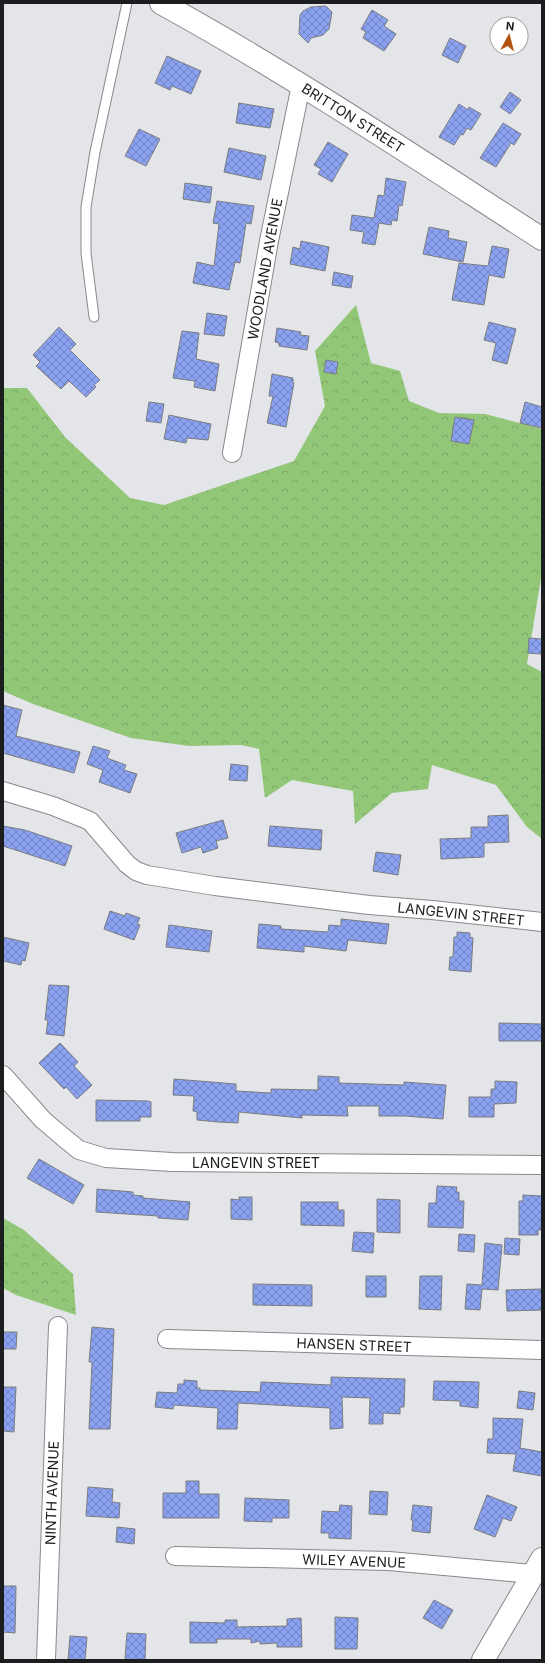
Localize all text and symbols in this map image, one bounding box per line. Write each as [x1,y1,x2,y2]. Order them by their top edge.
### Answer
north arrow [489,16,529,56]
text: N [505,19,515,34]
street label: BRITTON STREET [299,79,408,156]
street label: WOODLAND AVENUE [244,197,285,341]
street label: LANGEVIN STREET [397,898,525,929]
street label: LANGEVIN STREET [192,1154,320,1171]
street label: HANSEN STREET [296,1334,412,1355]
street label: NINTH AVENUE [41,1441,62,1545]
street label: WILEY AVENUE [302,1550,406,1571]

